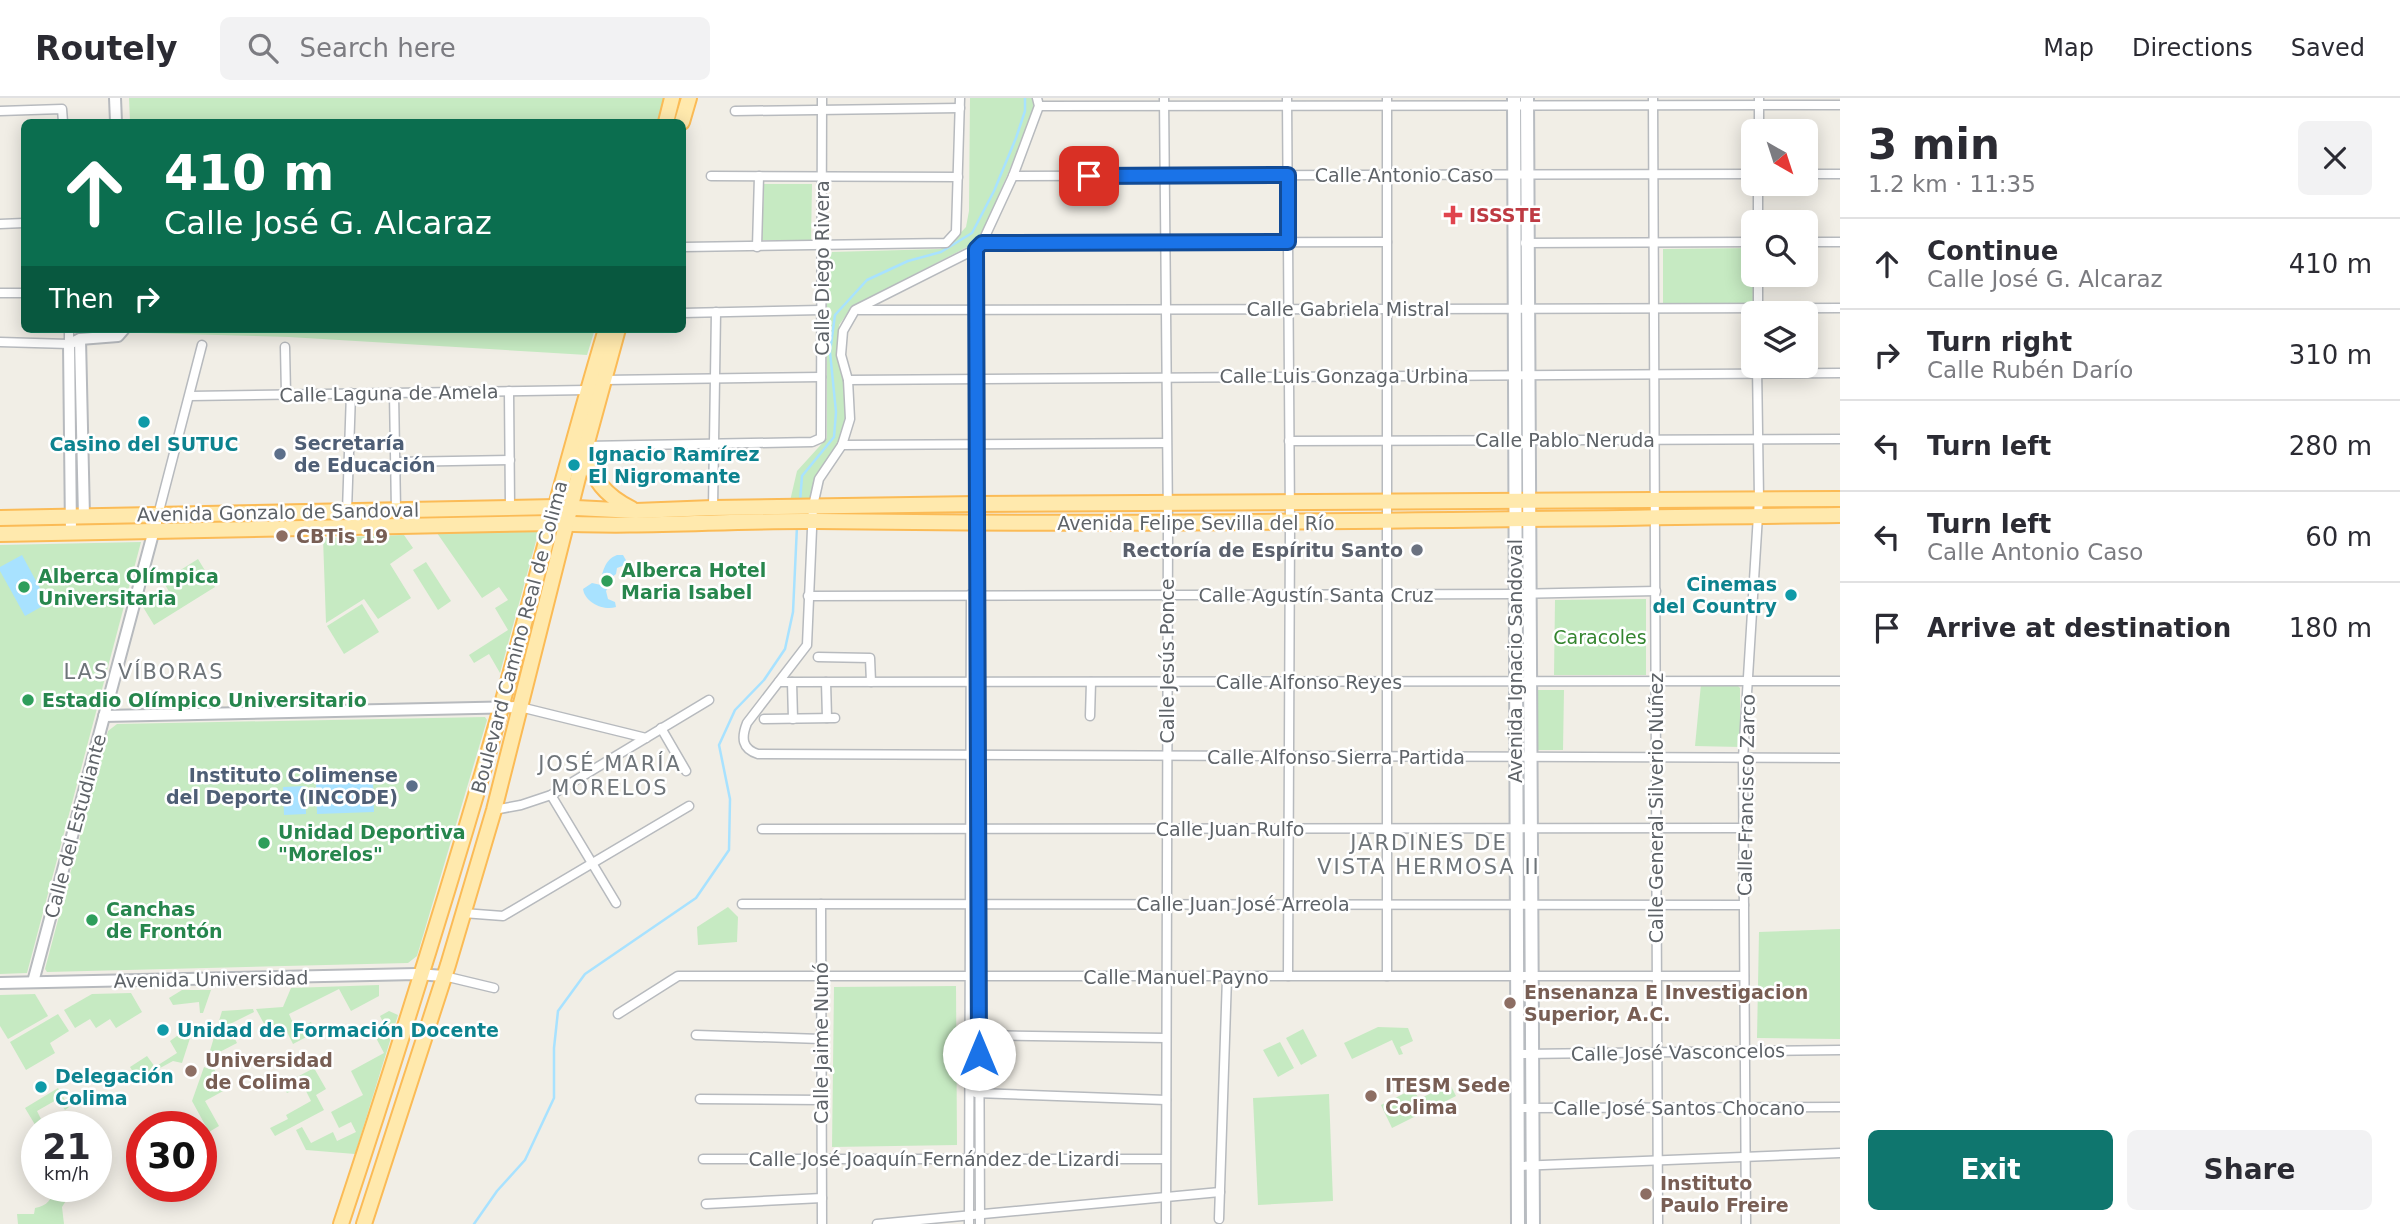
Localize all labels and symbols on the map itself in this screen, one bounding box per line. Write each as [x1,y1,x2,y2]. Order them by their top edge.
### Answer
north arrow [1741,119,1818,196]
pin [1059,146,1119,206]
street label: Calle Antonio Caso [1315,164,1493,186]
street label: Calle Diego Rivera [811,180,833,356]
place label: ISSSTE [1469,204,1541,226]
marker: ISSSTE [1443,205,1463,225]
street label: Calle Gabriela Mistral [1246,298,1450,320]
street label: Calle Luis Gonzaga Urbina [1219,365,1469,387]
street label: Calle Laguna de Amela [279,380,499,406]
marker: Casino del SUTUC [136,414,152,430]
street label: Calle Pablo Neruda [1475,429,1655,451]
place label: Secretaría de Educación [294,432,436,476]
place label: Casino del SUTUC [50,433,238,455]
place label: Ignacio Ramírez El Nigromante [588,443,760,487]
marker: Secretaría de Educación [272,446,288,462]
marker: Ignacio Ramírez El Nigromante [566,457,582,473]
street label: Boulevard Camino Real de Colima [467,478,571,796]
street label: Avenida Gonzalo de Sandoval [137,499,419,525]
street label: Avenida Felipe Sevilla del Río [1057,512,1335,534]
place label: CBTis 19 [296,525,388,547]
marker: CBTis 19 [274,528,290,544]
place label: Rectoría de Espíritu Santo [1122,539,1403,561]
street label: Avenida Ignacio Sandoval [1504,539,1526,783]
marker: Rectoría de Espíritu Santo [1409,542,1425,558]
place label: Alberca Hotel Maria Isabel [621,559,766,603]
place label: Alberca Olímpica Universitaria [38,565,219,609]
marker: Alberca Hotel Maria Isabel [599,573,615,589]
place label: Cinemas del Country [1652,573,1778,617]
marker: Alberca Olímpica Universitaria [16,579,32,595]
street label: Calle Jesús Ponce [1156,579,1178,743]
street label: Calle Agustín Santa Cruz [1199,584,1434,606]
marker: Cinemas del Country [1783,587,1799,603]
park label: Caracoles [1553,626,1647,648]
district label: LAS VÍBORAS [63,659,225,684]
street label: Calle Alfonso Reyes [1216,671,1402,693]
street label: Calle General Silverio Núñez [1645,673,1667,943]
place label: Estadio Olímpico Universitario [42,689,367,711]
marker: Estadio Olímpico Universitario [20,692,36,708]
street label: Calle Francisco Zarco [1733,694,1759,896]
street label: Calle del Estudiante [40,731,110,921]
street label: Calle Alfonso Sierra Partida [1207,746,1465,768]
district label: JOSÉ MARÍA MORELOS [536,751,682,800]
place label: Instituto Colimense del Deporte (INCODE) [166,764,398,808]
marker: Instituto Colimense del Deporte (INCODE) [404,778,420,794]
street label: Calle Juan Rulfo [1156,818,1304,840]
place label: Unidad Deportiva "Morelos" [278,821,466,865]
district label: JARDINES DE VISTA HERMOSA II [1317,831,1541,879]
marker: Unidad Deportiva "Morelos" [256,835,272,851]
street label: Calle Juan José Arreola [1136,893,1350,915]
place label: Canchas de Frontón [106,898,222,942]
marker: Canchas de Frontón [84,912,100,928]
street label: Calle Jaime Nunó [810,962,832,1124]
street label: Avenida Universidad [113,966,309,992]
street label: Calle Manuel Payno [1083,966,1269,988]
place label: Ensenanza E Investigacion Superior, A.C. [1524,981,1808,1025]
marker: Ensenanza E Investigacion Superior, A.C. [1502,995,1518,1011]
position arrow [942,1017,1016,1091]
place label: Unidad de Formación Docente [177,1019,499,1041]
marker: Unidad de Formación Docente [155,1022,171,1038]
street label: Calle José Vasconcelos [1571,1039,1785,1065]
place label: Universidad de Colima [205,1049,333,1093]
marker: Universidad de Colima [183,1063,199,1079]
place label: Delegación Colima [55,1065,174,1109]
place label: ITESM Sede Colima [1385,1074,1510,1118]
marker: Delegación Colima [33,1079,49,1095]
marker: ITESM Sede Colima [1363,1088,1379,1104]
street label: Calle José Santos Chocano [1553,1097,1805,1119]
speed limit sign: 30 [126,1111,217,1202]
street label: Calle José Joaquín Fernández de Lizardi [748,1148,1120,1170]
place label: Instituto Paulo Freire [1660,1172,1789,1216]
marker: Instituto Paulo Freire [1638,1186,1654,1202]

